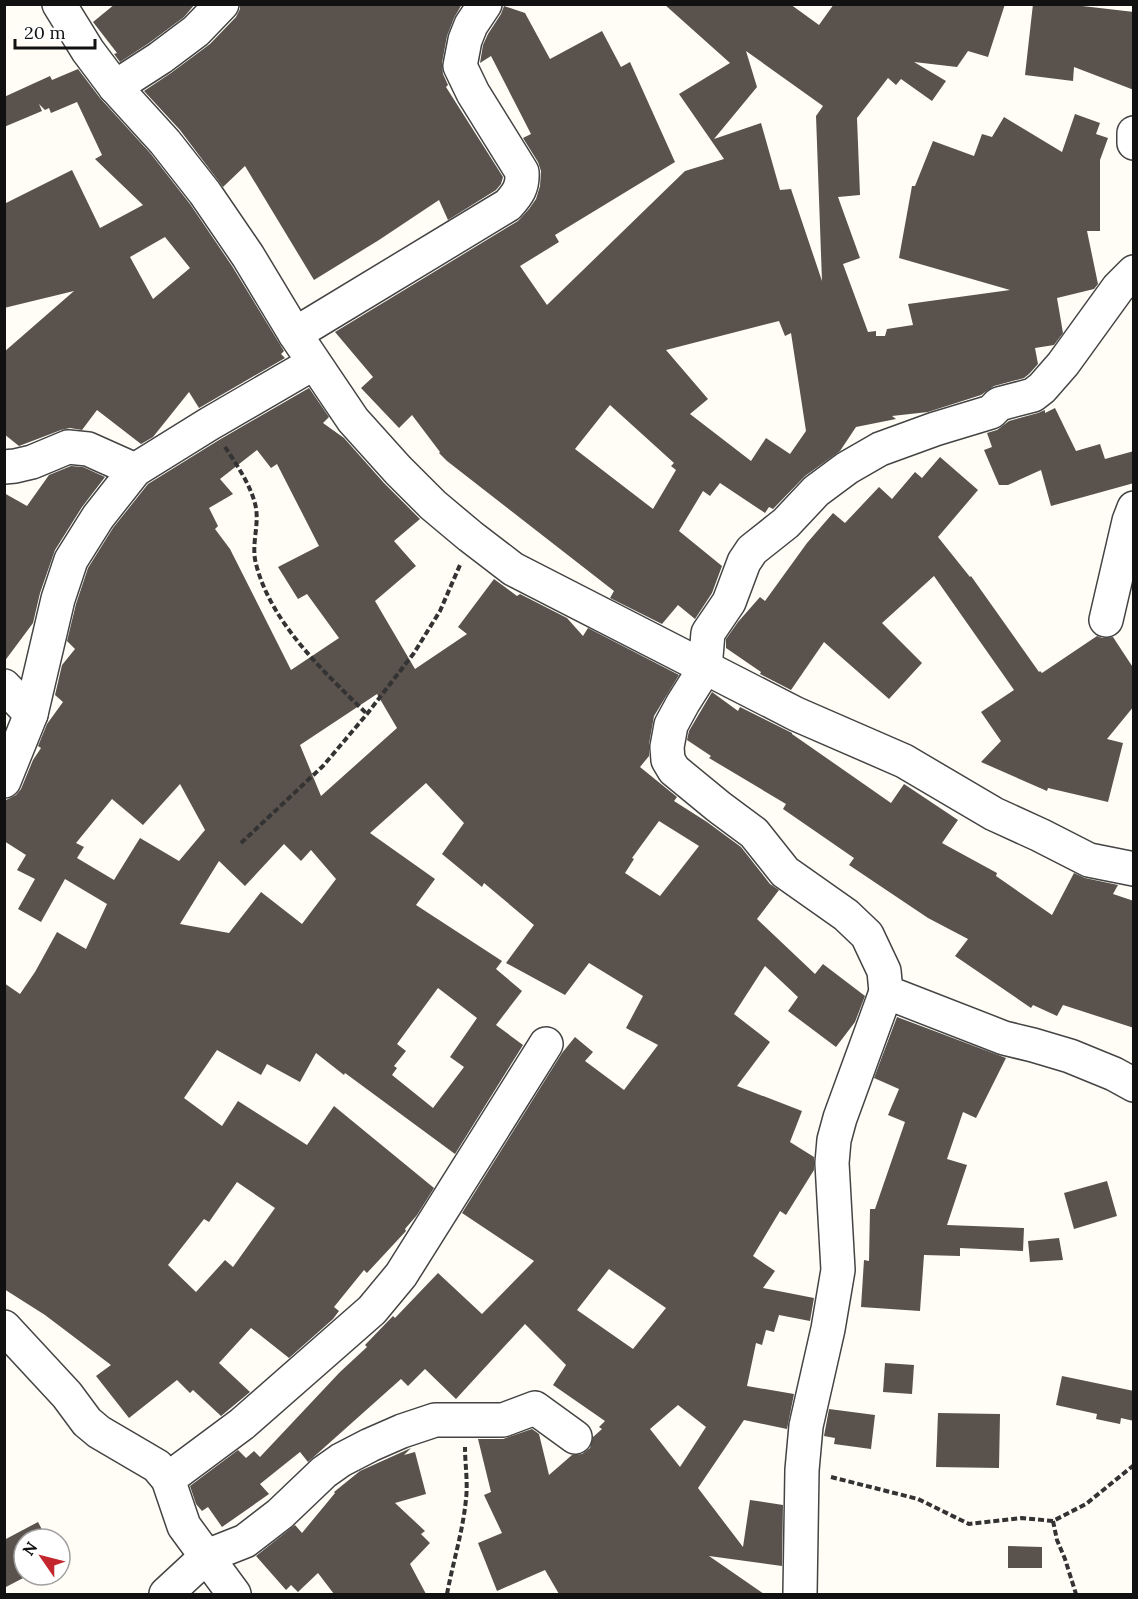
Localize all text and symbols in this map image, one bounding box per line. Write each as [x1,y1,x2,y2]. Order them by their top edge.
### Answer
scale bar [15,12,94,50]
text: 20 m [24,21,66,44]
north arrow [12,1527,72,1587]
text: N [18,1538,41,1559]

